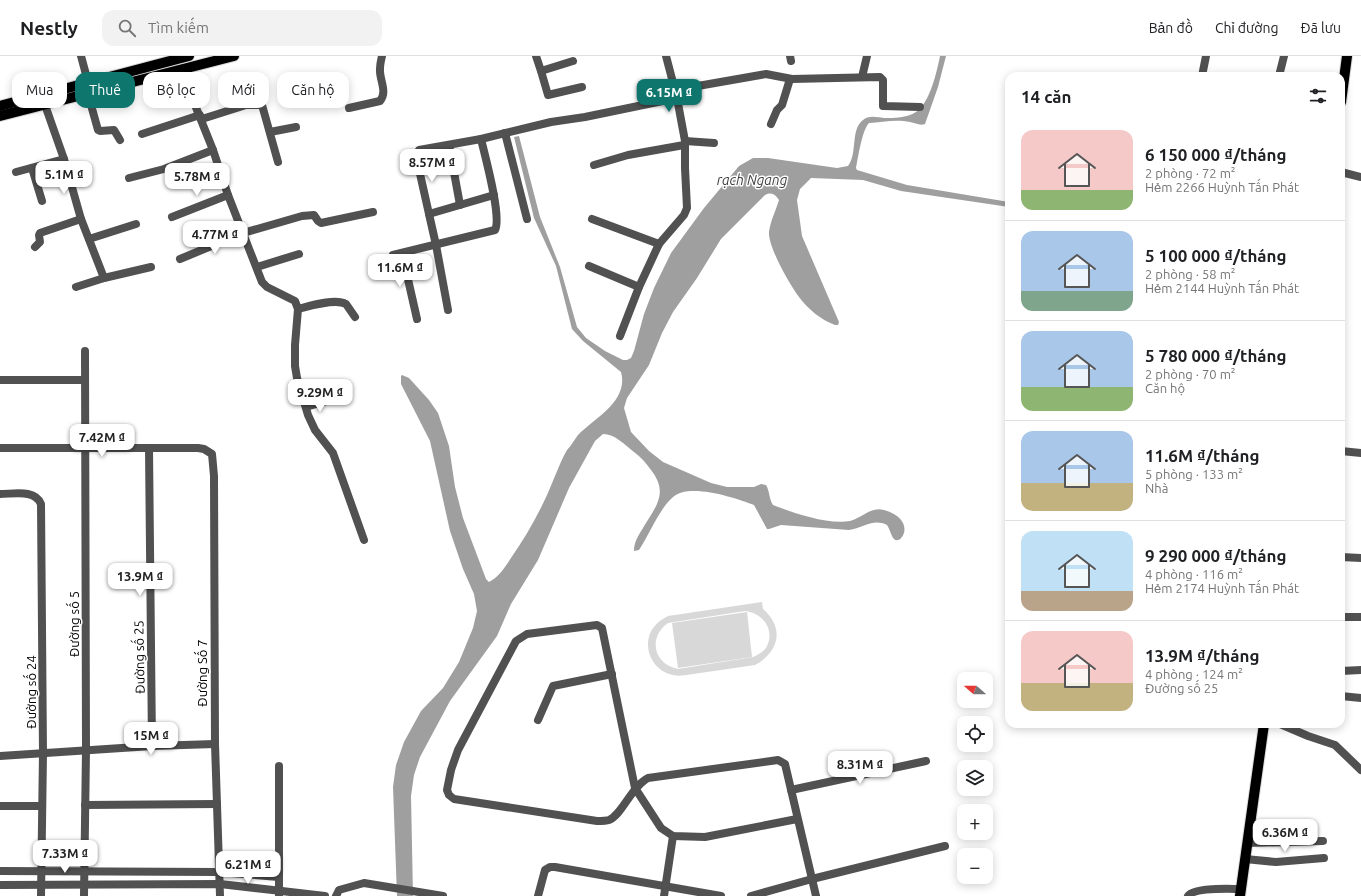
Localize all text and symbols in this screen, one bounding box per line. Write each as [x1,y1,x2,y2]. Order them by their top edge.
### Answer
search box [102,10,382,46]
text: Nestly [20,17,78,39]
icon: search [116,17,138,39]
text: Tìm kiếm [148,19,209,36]
text: Bản đồ [1149,20,1193,36]
text: Chỉ đường [1215,20,1279,36]
text: Đã lưu [1301,20,1341,36]
chip: Mua [12,72,67,108]
chip: Thuê [75,72,135,108]
chip: Bộ lọc [143,72,210,108]
chip: Mới [218,72,269,108]
chip: Căn hộ [277,72,349,108]
pin: 6.15M ₫ [632,79,706,113]
text: 6.15M ₫ [646,85,692,99]
icon: filters [1307,85,1329,107]
text: 14 căn [1021,87,1071,106]
text: 6 150 000 ₫/tháng [1145,145,1287,164]
icon: home [1053,146,1101,194]
pin: 8.57M ₫ [395,149,469,183]
text: 8.57M ₫ [409,155,455,169]
pin: 5.1M ₫ [31,161,97,195]
pin: 5.78M ₫ [160,163,234,197]
text: 2 phòng · 72 m² [1145,166,1236,180]
text: 5.1M ₫ [44,167,84,181]
text: 5.78M ₫ [174,169,220,183]
water label: rạch Ngang [717,172,788,188]
text: Hẻm 2266 Huỳnh Tấn Phát [1145,180,1299,194]
pin: 4.77M ₫ [178,221,252,255]
text: 4.77M ₫ [192,227,238,241]
text: 5 100 000 ₫/tháng [1145,246,1287,265]
icon: home [1053,247,1101,295]
pin: 11.6M ₫ [363,254,437,288]
text: 11.6M ₫ [377,260,423,274]
text: 2 phòng · 58 m² [1145,267,1236,281]
text: Hẻm 2144 Huỳnh Tấn Phát [1145,281,1299,295]
text: 5 780 000 ₫/tháng [1145,346,1287,365]
icon: home [1053,347,1101,395]
text: 2 phòng · 70 m² [1145,367,1236,381]
pin: 9.29M ₫ [283,379,357,413]
text: Căn hộ [1145,381,1185,395]
text: 9.29M ₫ [297,385,343,399]
pin: 7.42M ₫ [65,424,139,458]
text: 7.42M ₫ [79,430,125,444]
text: 11.6M ₫/tháng [1145,446,1259,465]
icon: home [1053,447,1101,495]
text: 5 phòng · 133 m² [1145,467,1243,481]
text: Nhà [1145,481,1168,495]
text: 9 290 000 ₫/tháng [1145,546,1287,565]
icon: home [1053,547,1101,595]
pin: 13.9M ₫ [103,563,177,597]
text: 4 phòng · 116 m² [1145,567,1243,581]
text: 13.9M ₫ [117,569,163,583]
text: Hẻm 2174 Huỳnh Tấn Phát [1145,581,1299,595]
street label: Đường số 5 [65,591,81,657]
street label: Đường số 25 [129,620,147,694]
street label: Đường Số 7 [193,639,209,707]
text: 13.9M ₫/tháng [1145,646,1259,665]
icon: home [1053,647,1101,695]
street label: Đường số 24 [22,655,38,729]
text: 4 phòng · 124 m² [1145,667,1243,681]
north arrow [957,672,993,708]
map controls [957,672,993,884]
text: Đường số 25 [1145,681,1218,695]
button: locate [957,716,993,752]
pin: 15M ₫ [123,722,179,756]
text: 15M ₫ [133,728,169,742]
pin: 8.31M ₫ [823,751,897,785]
text: 8.31M ₫ [837,757,883,771]
button: layers [957,760,993,796]
button: + [957,804,993,840]
pin: 6.36M ₫ [1248,819,1322,853]
text: 6.36M ₫ [1262,825,1308,839]
pin: 7.33M ₫ [28,840,102,874]
text: 7.33M ₫ [42,846,88,860]
button: − [957,848,993,884]
pin: 6.21M ₫ [211,851,285,885]
text: 6.21M ₫ [225,857,271,871]

